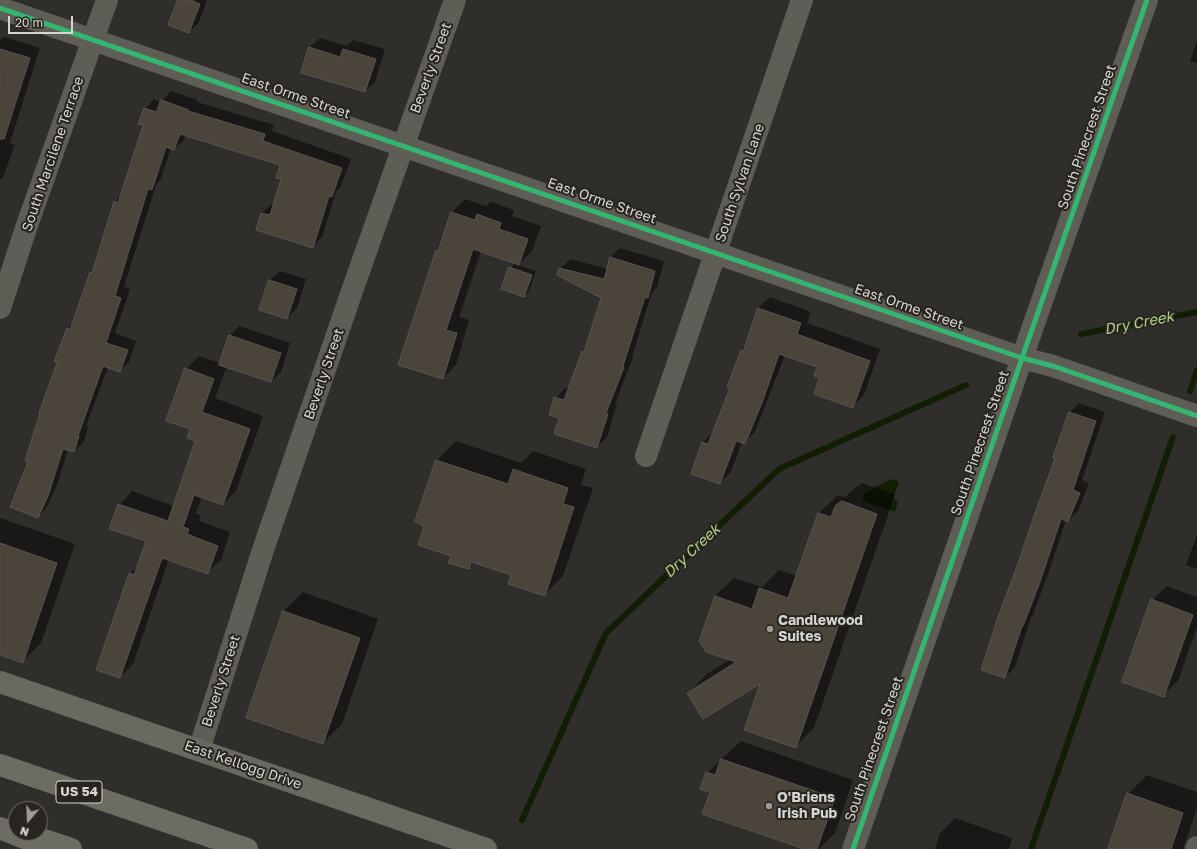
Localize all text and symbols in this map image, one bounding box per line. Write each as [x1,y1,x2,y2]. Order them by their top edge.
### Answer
scale bar [10,8,75,34]
text: 20 m [15,15,43,30]
street label: Beverly Street [407,20,455,116]
street label: South Pinecrest Street [1054,62,1120,212]
street label: East Orme Street [239,69,353,123]
street label: South Marcilene Terrace [19,74,87,234]
street label: South Sylvan Lane [712,121,768,245]
street label: East Orme Street [545,174,659,228]
street label: East Orme Street [852,280,966,334]
water label: Dry Creek [1103,307,1175,339]
street label: Beverly Street [301,326,347,422]
street label: South Pinecrest Street [947,368,1013,518]
water label: Dry Creek [660,520,724,582]
place label: Candlewood Suites [778,613,863,646]
marker: Candlewood Suites [765,624,775,634]
street label: Beverly Street [198,633,244,729]
street label: South Pinecrest Street [841,674,907,824]
street label: East Kellogg Drive [182,737,304,793]
road number: US 54 [56,781,102,803]
place label: O'Briens Irish Pub [777,790,837,822]
north arrow [8,801,48,841]
marker: O'Briens Irish Pub [764,801,774,811]
text: N [18,824,30,839]

